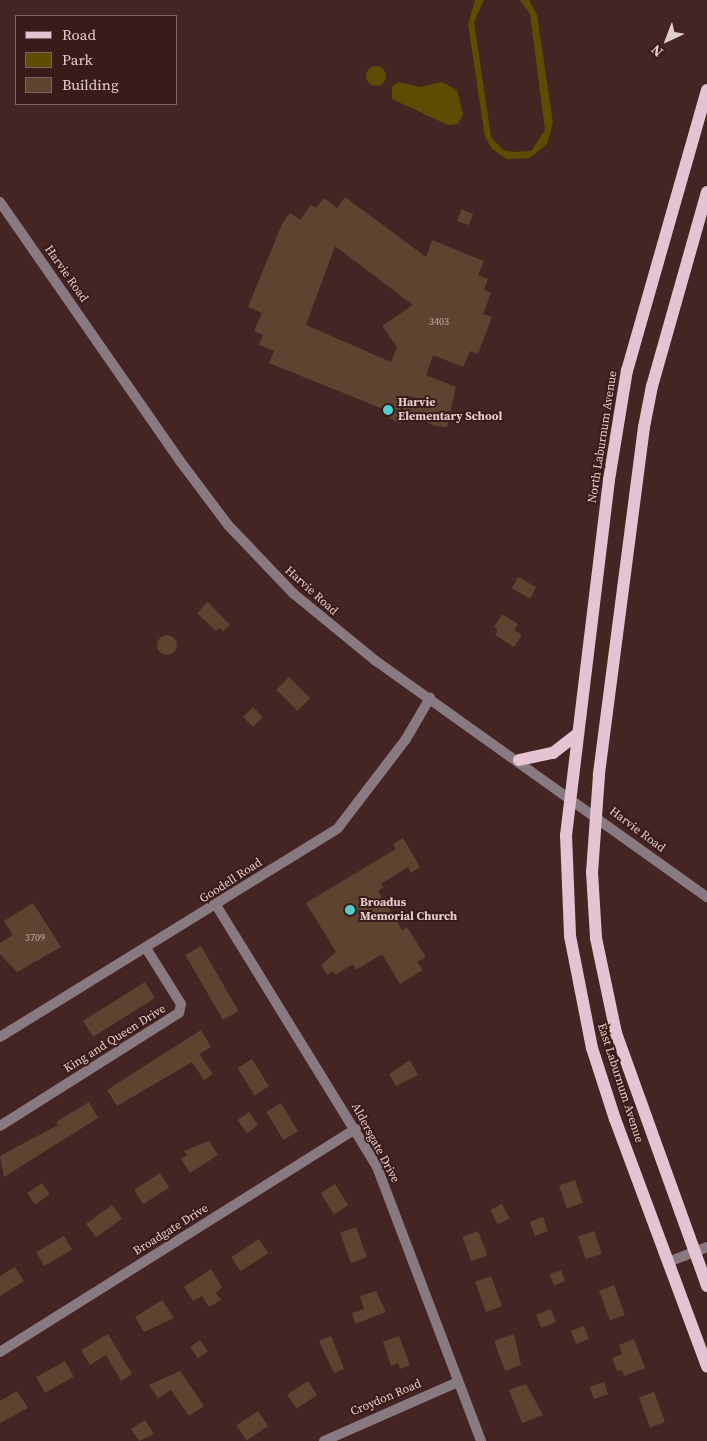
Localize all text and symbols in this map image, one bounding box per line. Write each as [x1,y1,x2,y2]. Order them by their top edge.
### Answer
legend [15,15,178,105]
north arrow [642,15,692,65]
text: Road [62,24,96,45]
text: N [646,40,667,62]
text: Park [62,49,93,70]
text: Building [62,74,119,95]
street label: Harvie Road [41,243,91,305]
house number: 3403 [429,316,449,328]
street label: North Laburnum Avenue [585,370,621,504]
place label: Harvie Elementary School [398,396,502,424]
marker: Harvie Elementary School [382,404,394,416]
street label: Harvie Road [282,563,340,619]
street label: Harvie Road [606,804,668,856]
street label: Goodell Road [197,856,265,906]
place label: Broadus Memorial Church [360,896,457,924]
marker: Broadus Memorial Church [344,904,356,916]
house number: 3709 [25,932,45,944]
street label: King and Queen Drive [61,1002,169,1076]
street label: East Laburnum Avenue [594,1022,646,1144]
street label: Aldersgate Drive [348,1101,402,1185]
street label: Broadgate Drive [131,1201,211,1259]
street label: Croydon Road [348,1377,424,1419]

